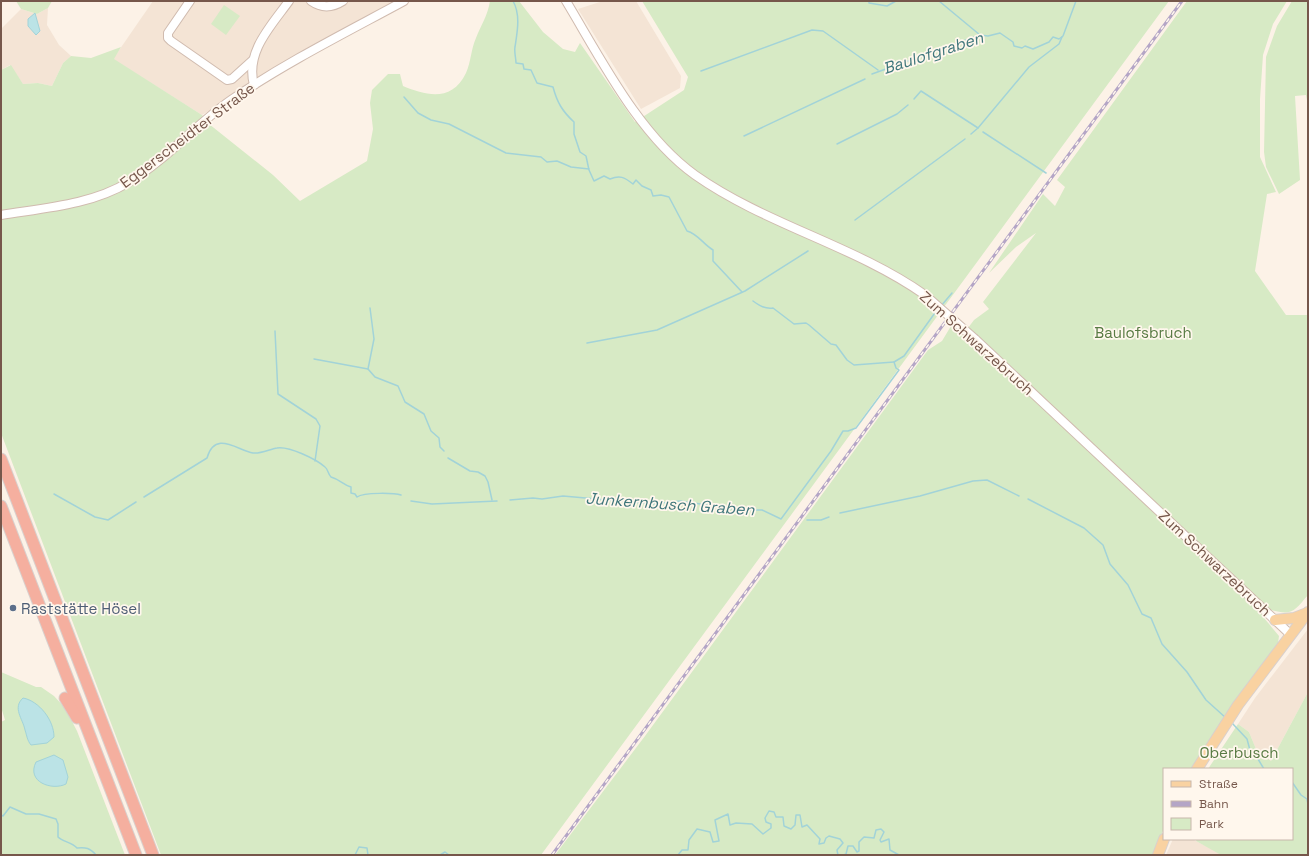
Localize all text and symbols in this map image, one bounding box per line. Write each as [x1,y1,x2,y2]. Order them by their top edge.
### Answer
water label: Baulofgraben [880,27,987,79]
street label: Eggerscheidter Straße [116,78,258,192]
street label: Zum Schwarzebruch [916,287,1038,399]
park label: Baulofsbruch [1094,323,1192,342]
water label: Junkernbusch Graben [585,488,756,520]
street label: Zum Schwarzebruch [1155,506,1275,620]
place label: Raststätte Hösel [21,599,141,618]
marker: Raststätte Hösel [8,603,18,613]
park label: Oberbusch [1199,743,1279,762]
legend [1163,768,1293,840]
text: Straße [1199,776,1238,792]
text: Bahn [1199,796,1229,812]
text: Park [1199,816,1224,832]

